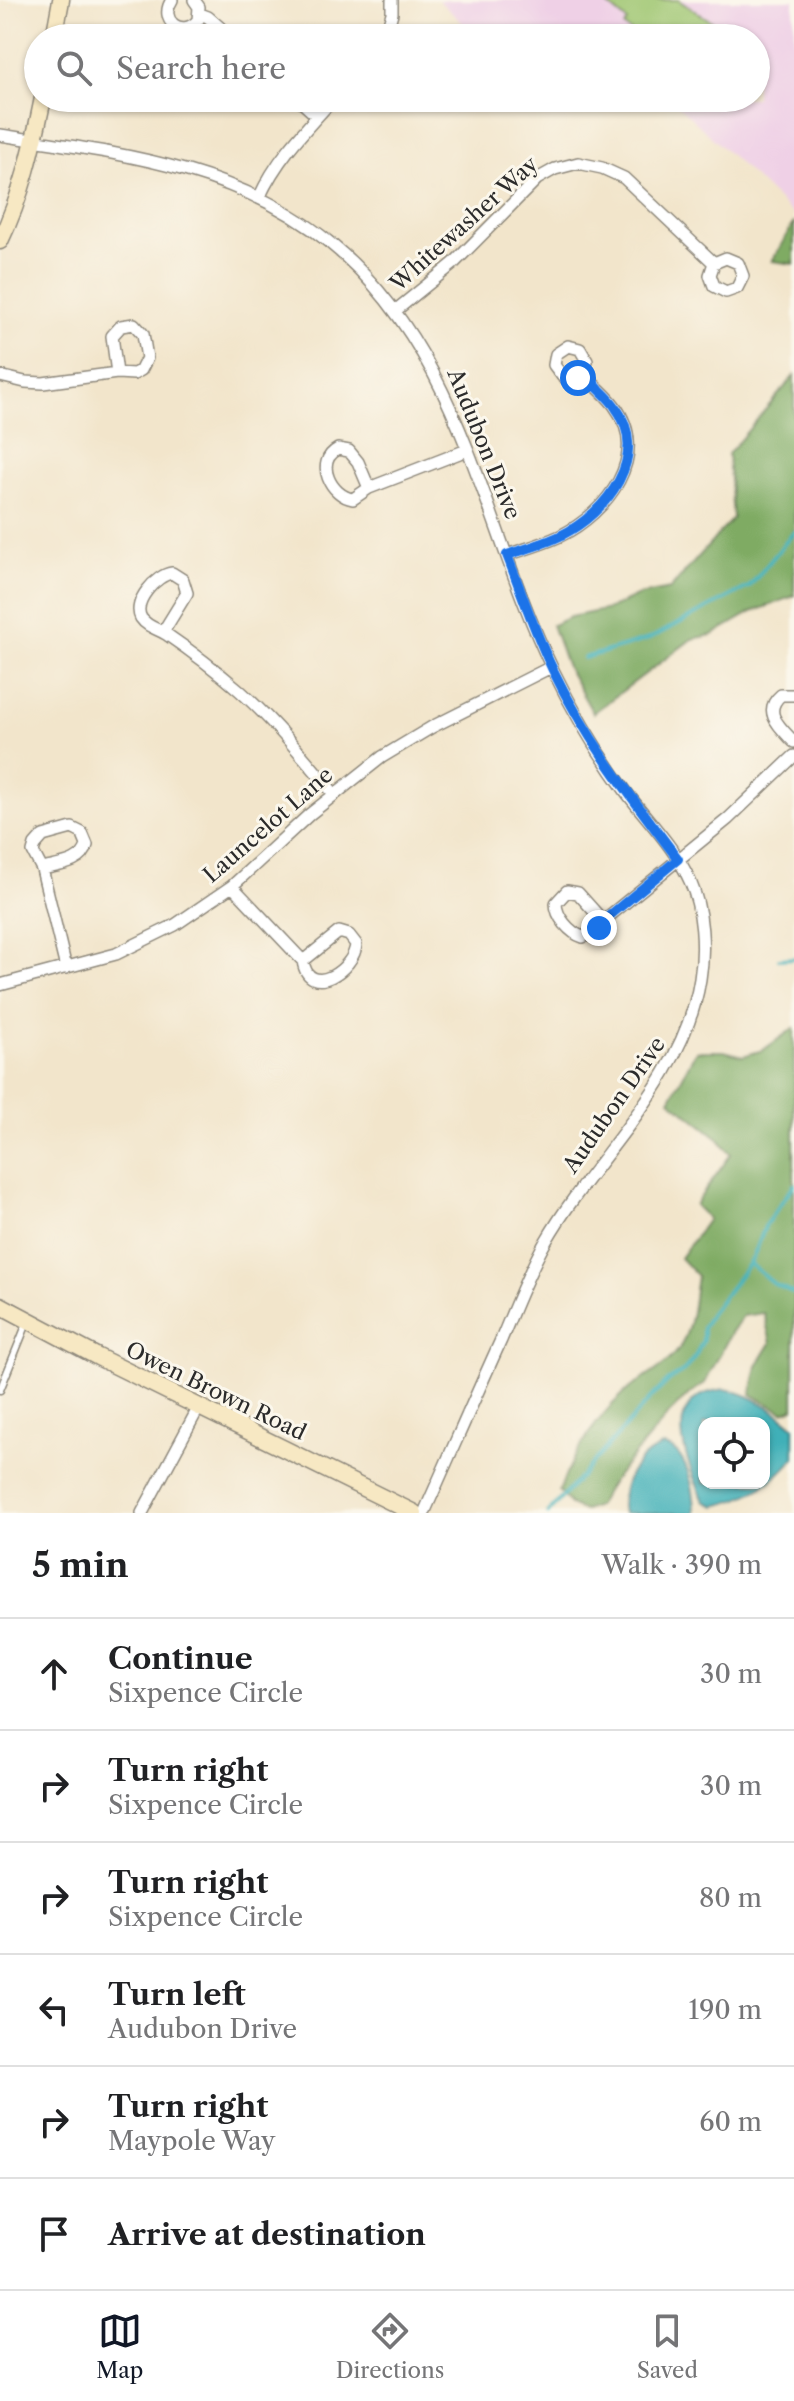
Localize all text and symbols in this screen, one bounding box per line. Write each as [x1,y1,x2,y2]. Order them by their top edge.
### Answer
search box [24,24,770,112]
icon: search [52,46,96,90]
text: Search here [116,50,286,87]
street label: Whitewasher Way [384,150,544,298]
route start [560,360,596,396]
street label: Audubon Drive [441,364,526,523]
street label: Launcelot Lane [198,761,338,889]
route end [581,910,617,946]
street label: Audubon Drive [556,1032,671,1179]
street label: Owen Brown Road [121,1336,311,1446]
map controls [698,1417,770,1489]
button: locate [698,1417,770,1489]
text: 5 min [32,1544,129,1586]
text: Walk · 390 m [602,1549,762,1581]
text: Continue [108,1640,253,1677]
icon: ahead [32,1652,76,1696]
text: 30 m [700,1658,762,1690]
text: Sixpence Circle [108,1677,303,1709]
text: Turn right [108,1752,268,1789]
icon: right [32,1764,76,1808]
text: 30 m [700,1770,762,1802]
text: Sixpence Circle [108,1789,303,1821]
text: Turn right [108,1864,268,1901]
icon: right [32,1876,76,1920]
text: 80 m [699,1882,762,1914]
text: Sixpence Circle [108,1901,303,1933]
text: Turn left [108,1976,245,2013]
icon: left [32,1988,76,2032]
text: 190 m [688,1994,762,2026]
text: Audubon Drive [108,2013,297,2045]
text: Turn right [108,2088,268,2125]
icon: right [32,2100,76,2144]
text: 60 m [699,2106,762,2138]
text: Maypole Way [108,2125,275,2157]
icon: arrive [32,2212,76,2256]
text: Arrive at destination [108,2216,426,2253]
tab: Map [96,2309,143,2384]
tab: Directions [336,2309,444,2384]
tab: Saved [637,2309,698,2384]

